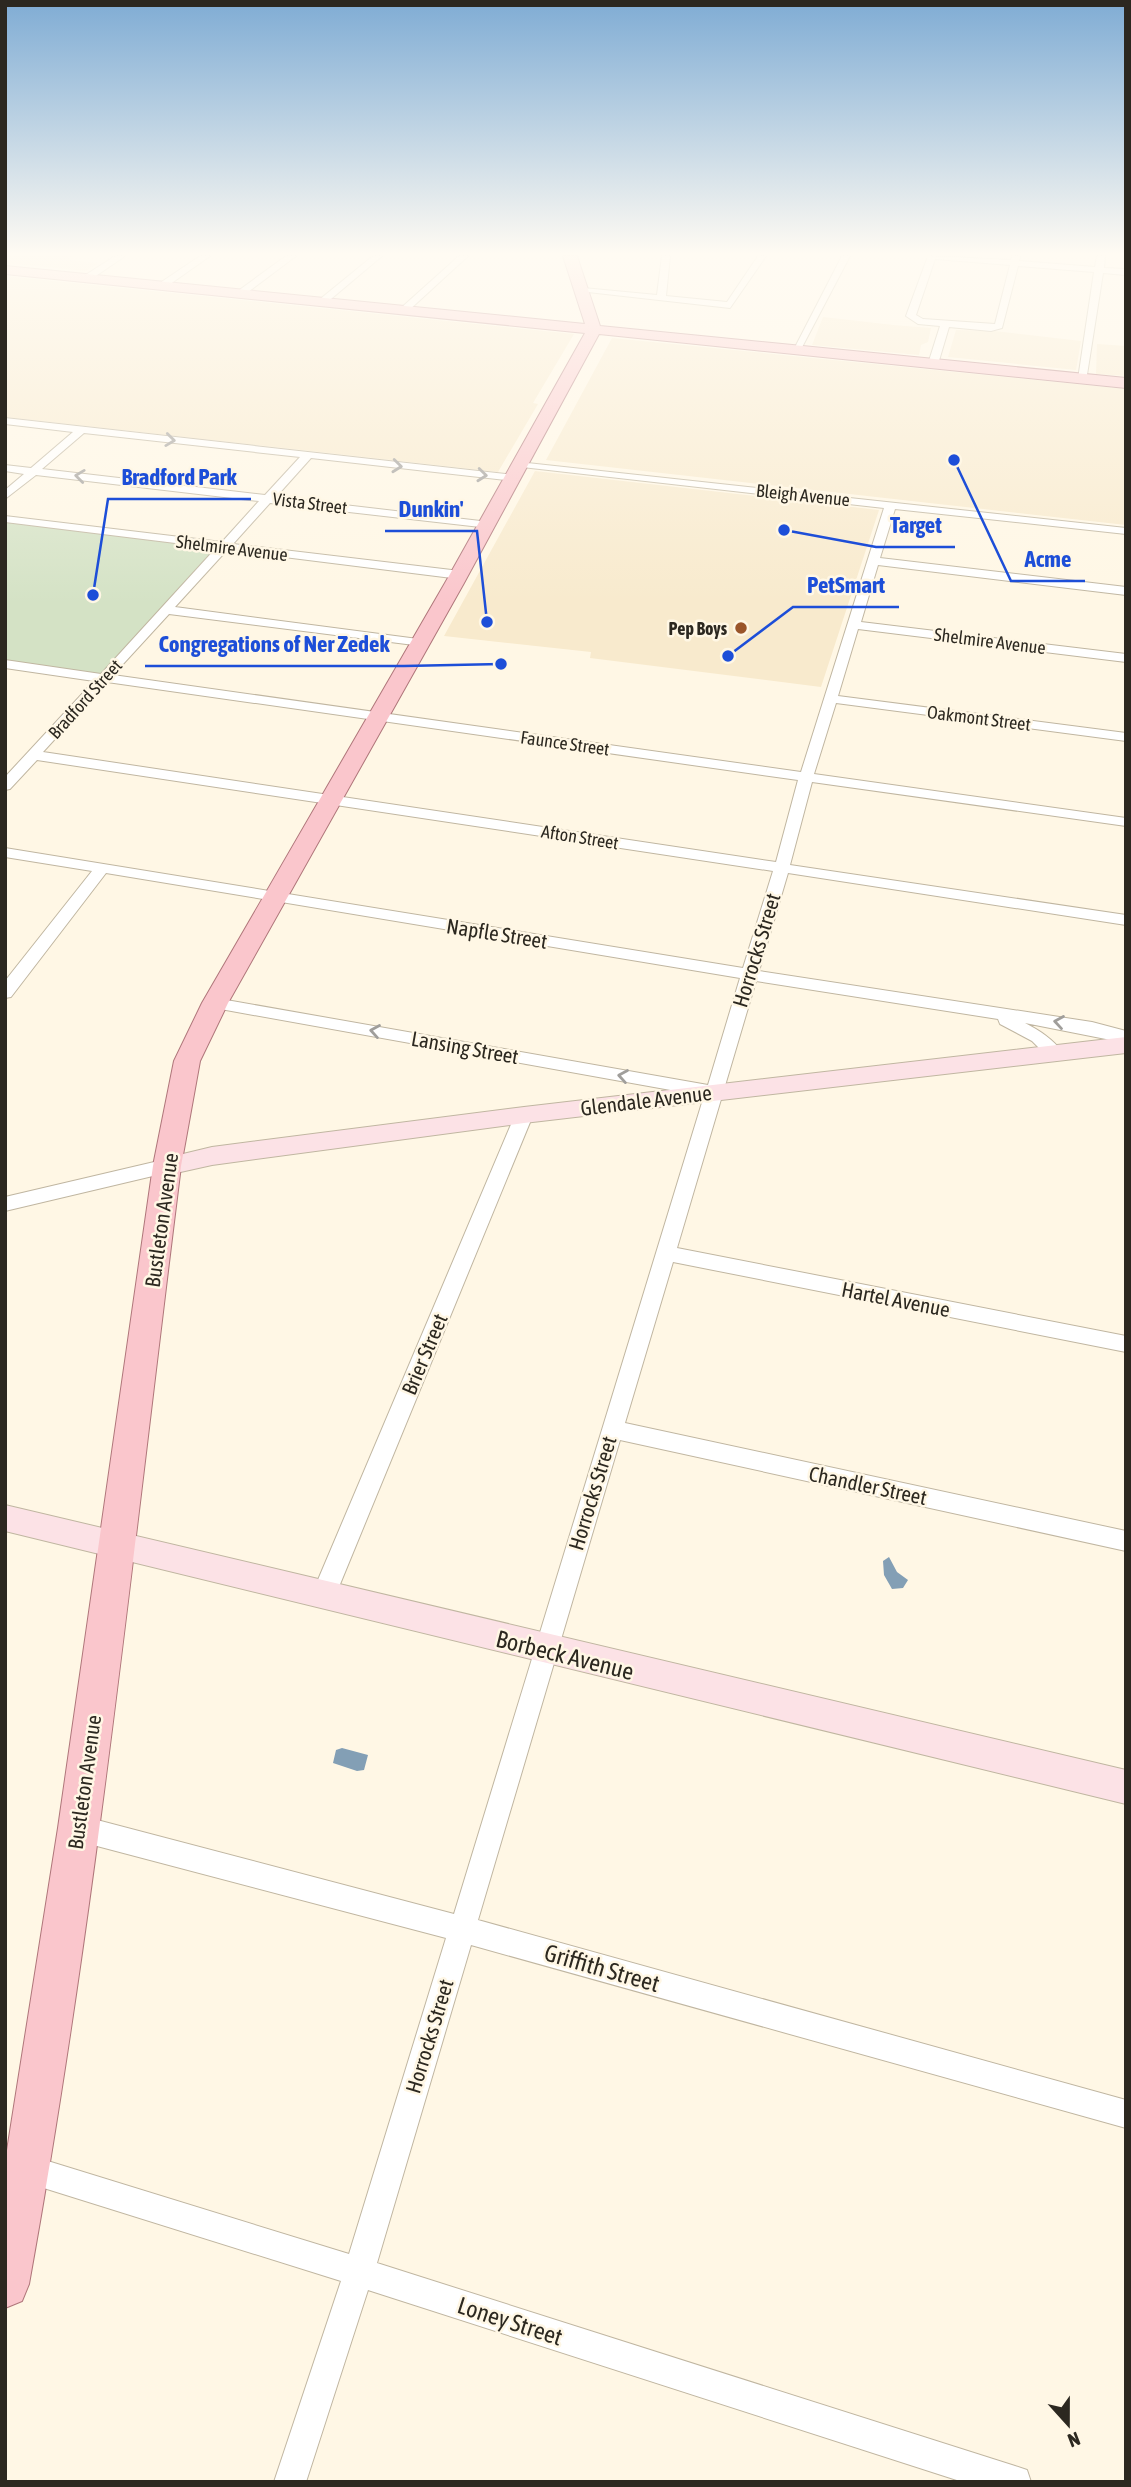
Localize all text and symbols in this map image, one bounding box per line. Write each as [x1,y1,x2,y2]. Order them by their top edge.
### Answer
one-way arrow [165,433,176,448]
callout: Bradford Park [108,455,251,499]
one-way arrow [391,458,402,473]
text: Bradford Park [121,464,237,490]
one-way arrow [476,467,488,482]
one-way arrow [75,469,86,484]
street label: Bleigh Avenue [755,480,851,510]
callout: Dunkin' [385,487,477,531]
street label: Vista Street [272,488,348,518]
text: Dunkin' [399,496,464,522]
callout: Target [876,503,955,547]
text: Target [890,512,942,538]
street label: Shelmire Avenue [175,531,289,565]
callout: Acme [1011,537,1085,581]
text: Acme [1024,546,1071,572]
callout: PetSmart [793,563,899,607]
text: PetSmart [807,572,885,598]
place label: Pep Boys [669,618,728,639]
marker: Pep Boys [733,620,749,636]
callout: Congregations of Ner Zedek [145,622,404,666]
street label: Shelmire Avenue [933,624,1047,658]
text: Congregations of Ner Zedek [158,631,390,657]
street label: Bradford Street [44,655,126,743]
street label: Oakmont Street [926,701,1032,735]
street label: Faunce Street [519,726,611,760]
street label: Afton Street [540,821,620,853]
street label: Horrocks Street [727,890,785,1010]
street label: Napfle Street [445,913,549,953]
one-way arrow [1053,1015,1065,1030]
one-way arrow [369,1025,381,1040]
street label: Lansing Street [409,1026,521,1068]
one-way arrow [617,1069,629,1084]
street label: Glendale Avenue [579,1080,713,1120]
street label: Bustleton Avenue [140,1151,182,1289]
street label: Hartel Avenue [840,1277,952,1321]
street label: Brier Street [396,1310,452,1398]
street label: Horrocks Street [563,1433,621,1553]
street label: Chandler Street [807,1461,929,1509]
street label: Borbeck Avenue [493,1625,637,1685]
street label: Bustleton Avenue [63,1713,105,1851]
street label: Griffith Street [541,1939,663,1997]
street label: Horrocks Street [400,1976,458,2096]
street label: Loney Street [454,2291,566,2351]
north arrow [1033,2389,1103,2459]
text: N [1065,2428,1083,2452]

